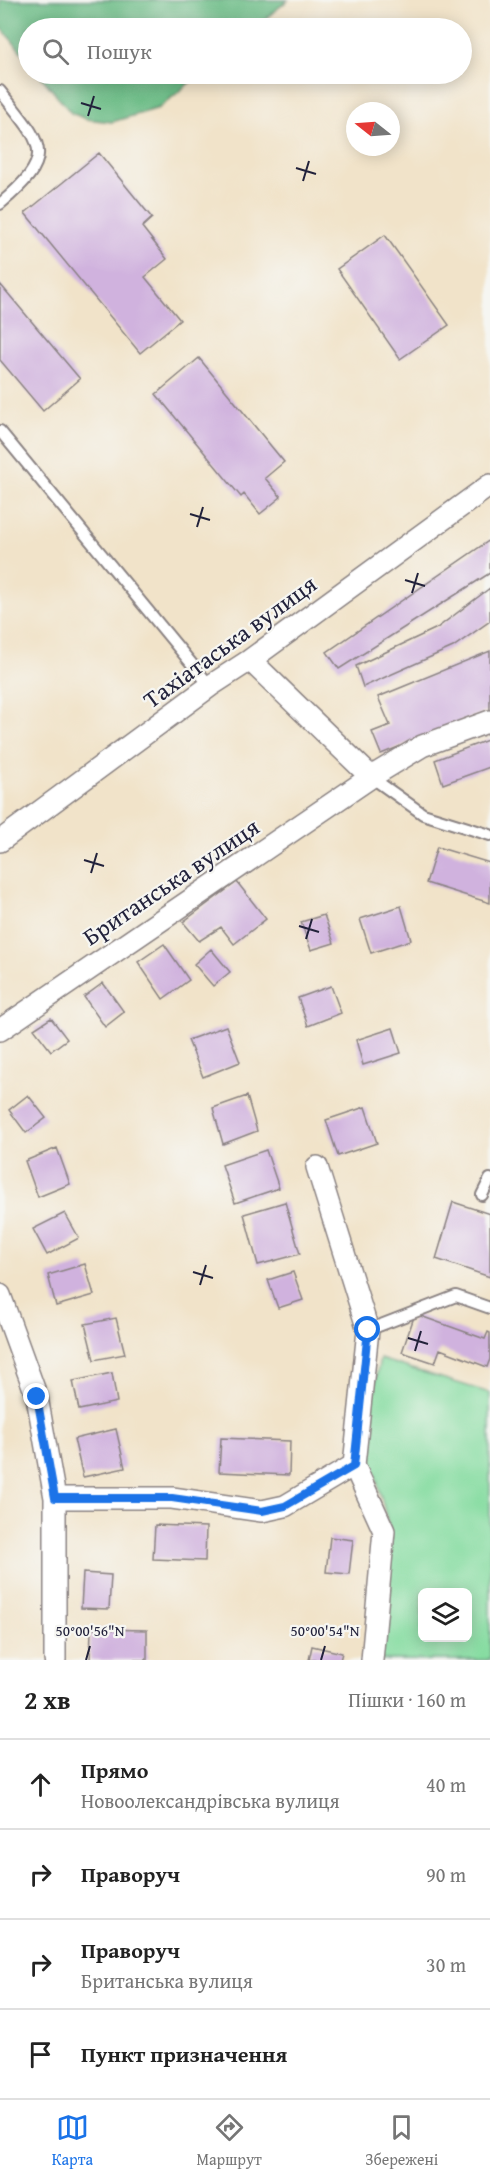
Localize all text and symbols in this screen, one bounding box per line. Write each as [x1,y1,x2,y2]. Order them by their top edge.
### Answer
search box [18,18,472,84]
icon: search [39,35,72,68]
text: Пошук [87,35,152,67]
north arrow [346,102,400,156]
street label: Тахіатаська вулиця [136,567,324,717]
street label: Британська вулиця [75,809,266,954]
route start [354,1316,380,1342]
route end [23,1383,49,1409]
map controls [418,1588,472,1642]
button: layers [418,1588,472,1642]
text: 50°00'56"N [56,1620,125,1641]
text: 50°00'54"N [291,1620,360,1641]
text: 2 хв [24,1680,71,1719]
text: Пішки · 160 m [348,1685,466,1714]
text: Прямо [81,1754,148,1786]
icon: ahead [24,1768,57,1801]
text: 40 m [426,1770,466,1799]
text: Новоолександрівська вулиця [81,1786,340,1815]
icon: right [24,1858,57,1891]
text: Праворуч [81,1858,180,1890]
text: 90 m [426,1860,466,1889]
text: Праворуч [81,1934,180,1966]
icon: right [24,1948,57,1981]
text: 30 m [426,1950,466,1979]
text: Британська вулиця [81,1966,253,1995]
icon: arrive [24,2038,57,2071]
text: Пункт призначення [81,2038,287,2070]
tab: Карта [52,2111,93,2171]
tab: Маршрут [196,2111,262,2171]
tab: Збережені [365,2111,438,2171]

